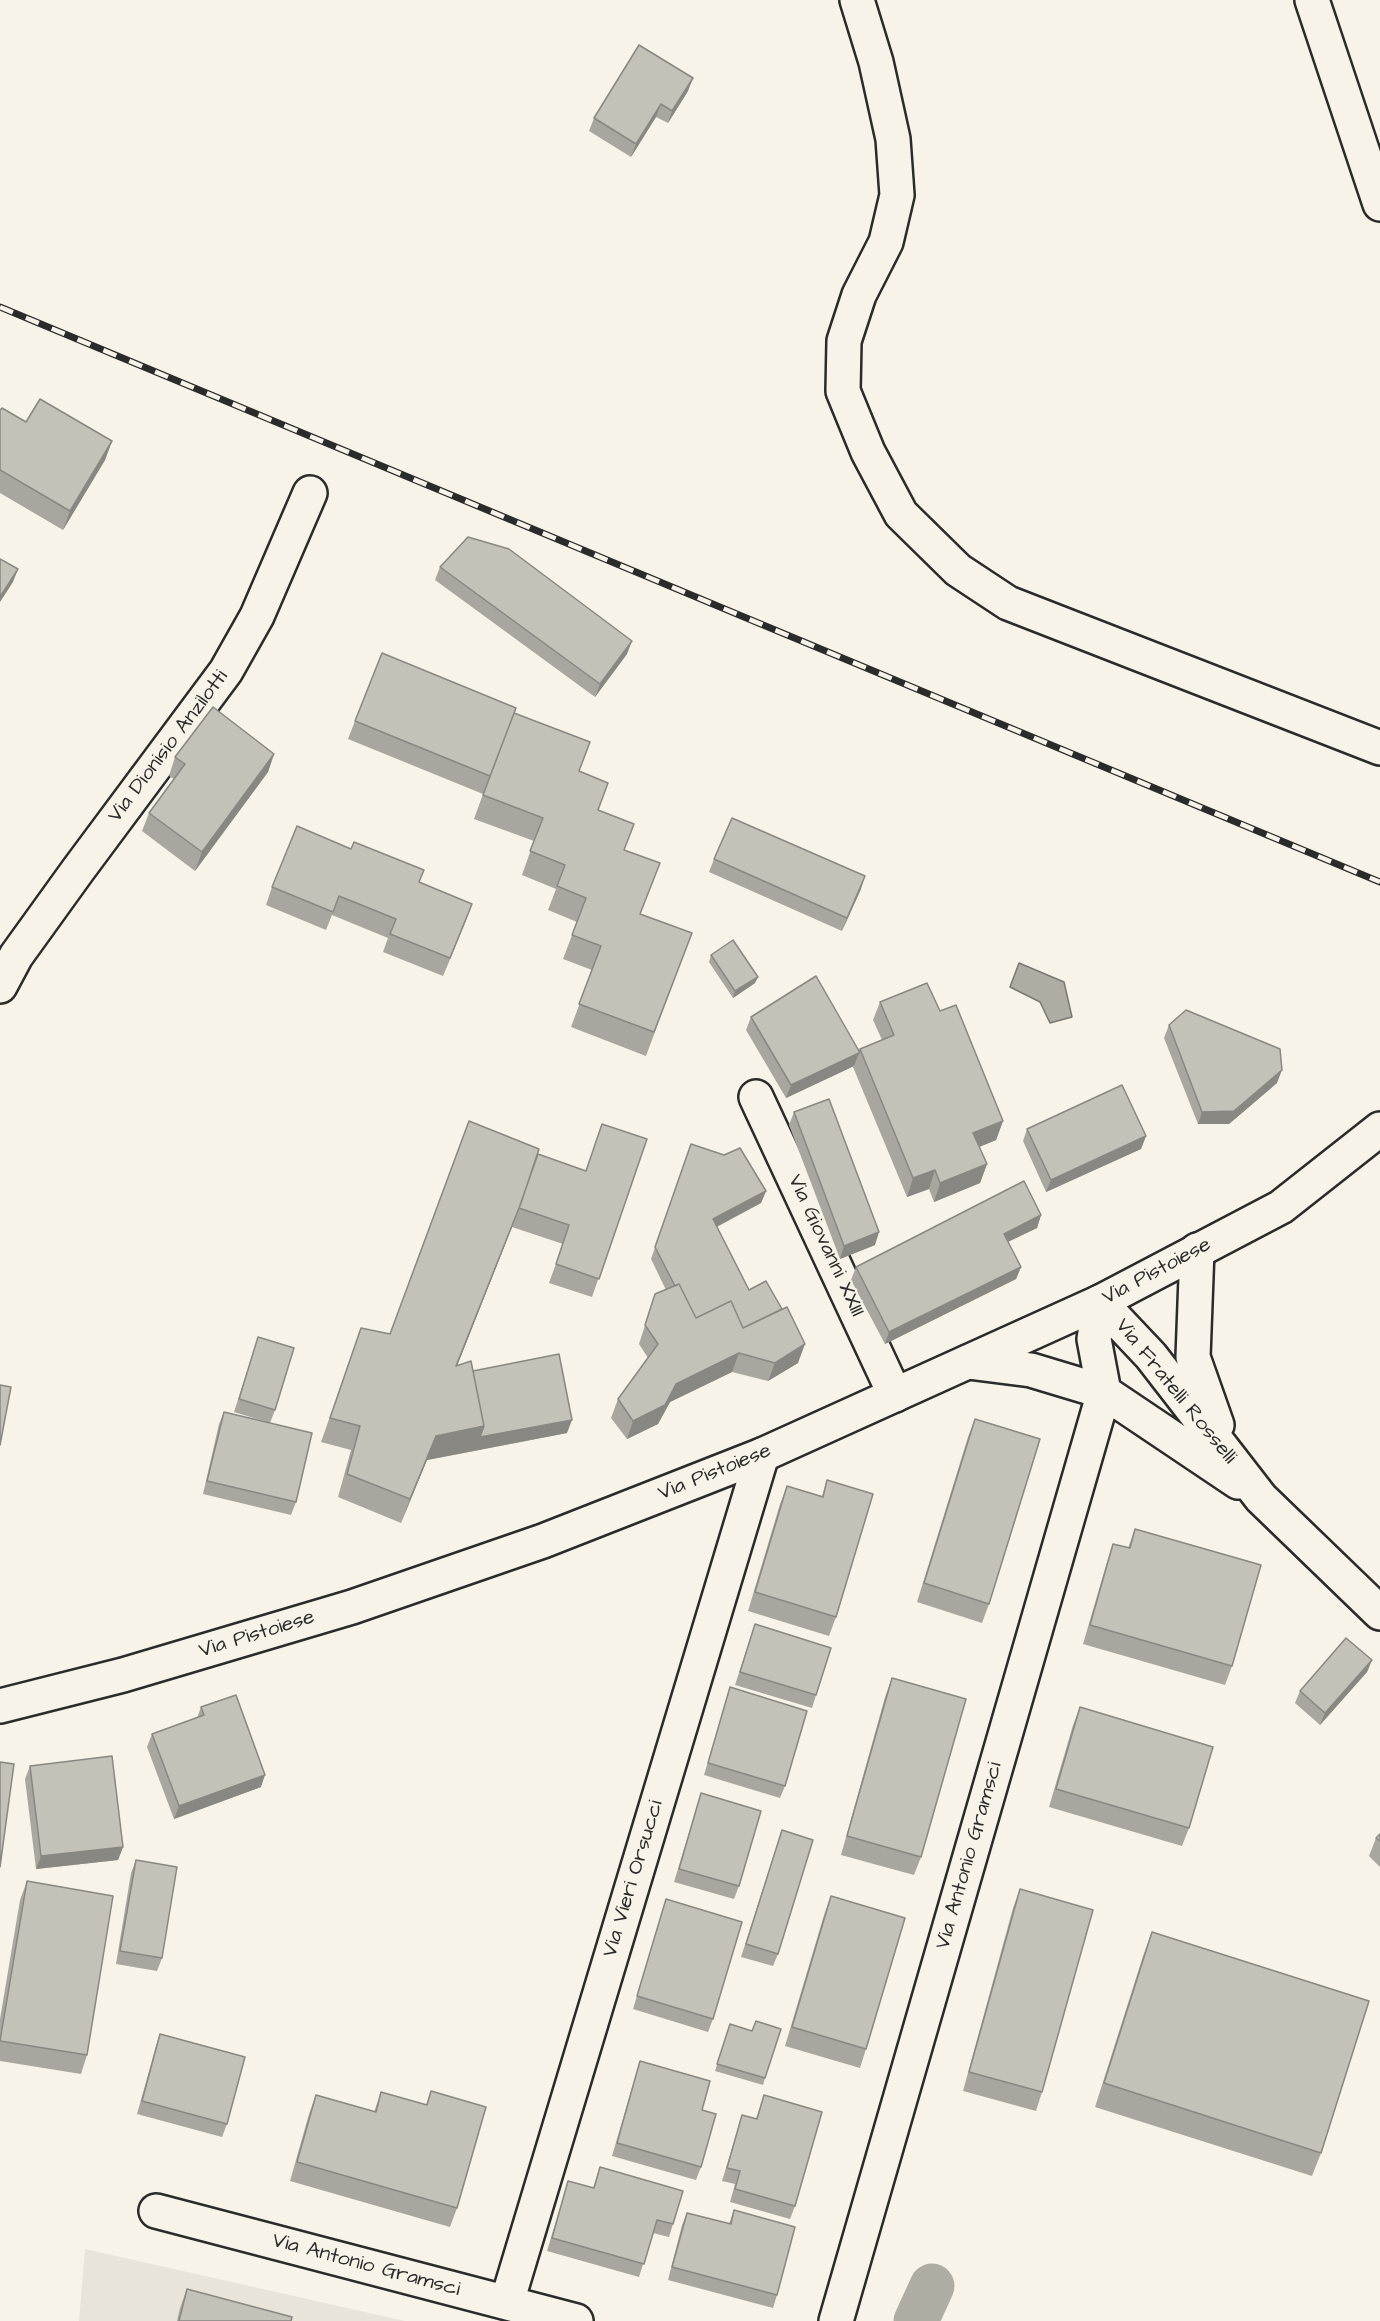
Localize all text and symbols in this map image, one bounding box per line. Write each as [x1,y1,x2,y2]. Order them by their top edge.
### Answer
street label: Via Dionisio Anzilotti [103,666,235,828]
street label: Via Giovanni XXIII [781,1171,869,1321]
street label: Via Pistoiese [1098,1233,1216,1311]
street label: Via Fratelli Rosselli [1109,1314,1241,1470]
street label: Via Pistoiese [655,1439,775,1507]
street label: Via Pistoiese [196,1606,318,1664]
street label: Via Antonio Gramsci [931,1759,1009,1953]
street label: Via Vieri Orsucci [598,1797,670,1961]
street label: Via Antonio Gramsci [269,2229,463,2303]

